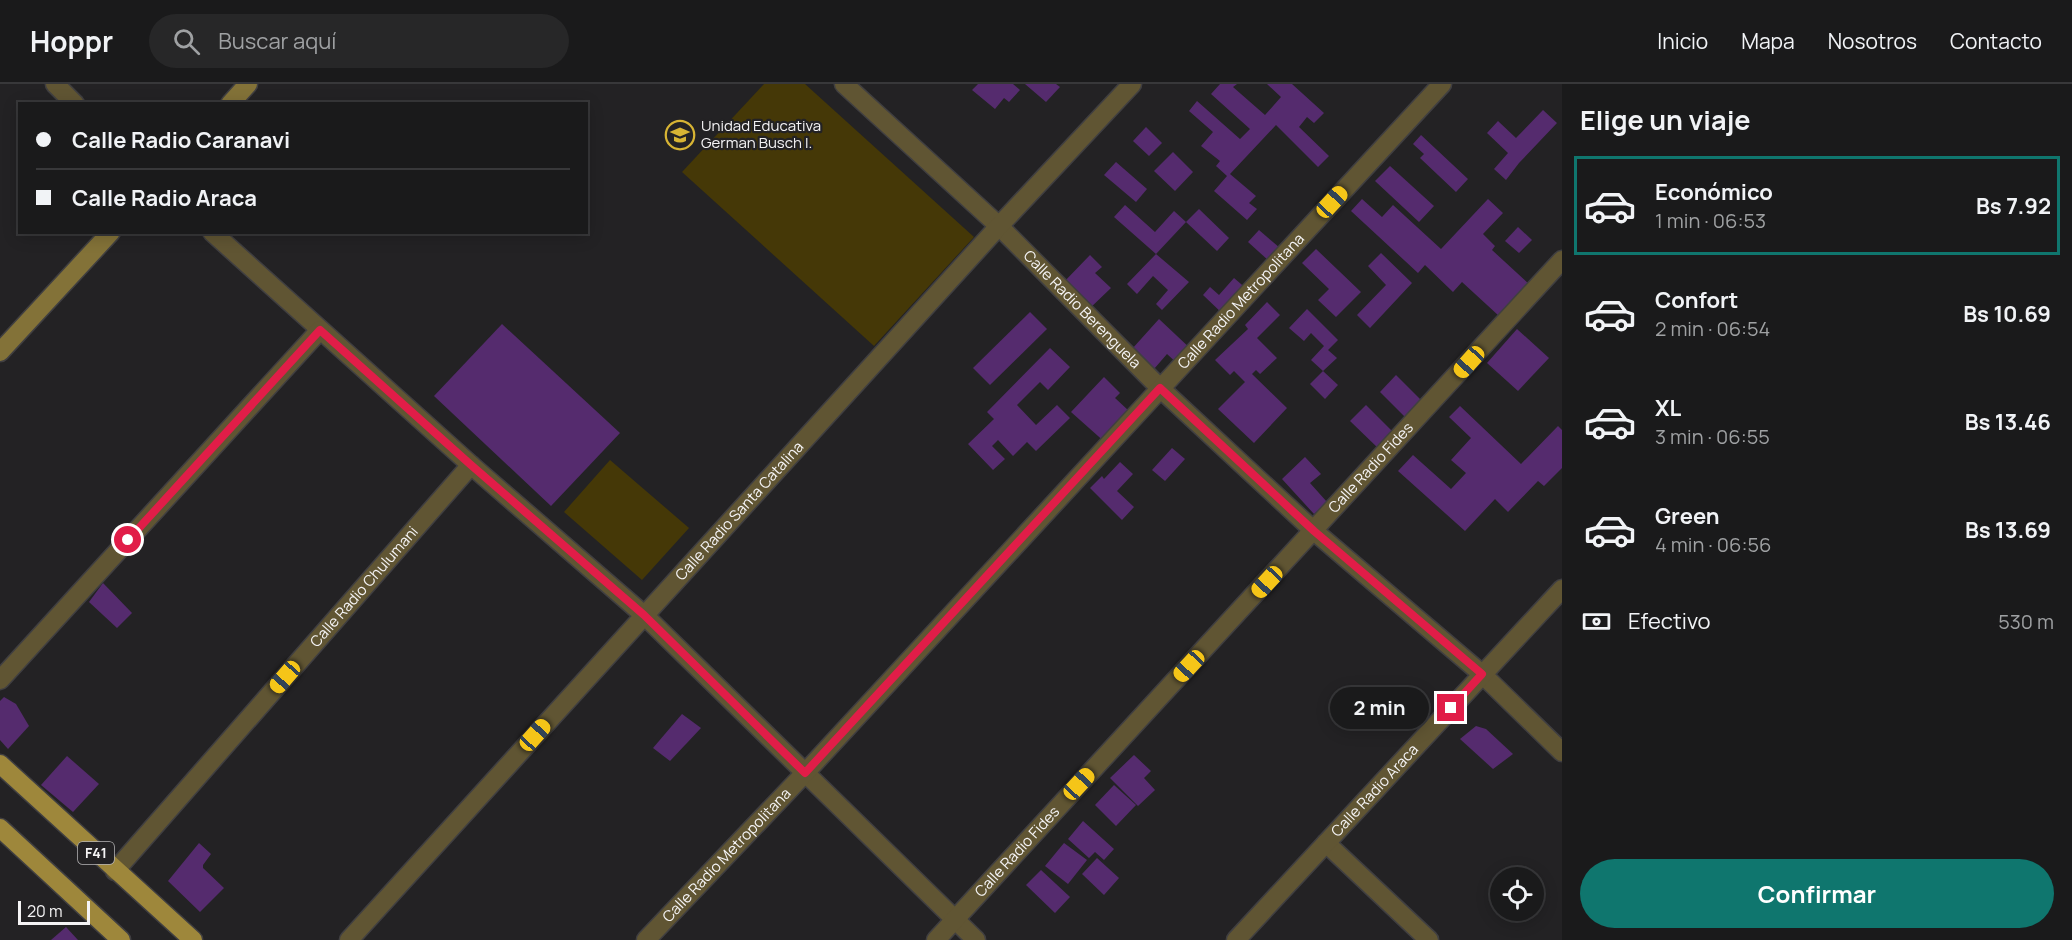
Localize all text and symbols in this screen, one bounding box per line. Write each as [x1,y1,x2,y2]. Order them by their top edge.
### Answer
search box [149,14,569,68]
text: Hoppr [30,22,113,60]
icon: search [170,25,203,58]
text: Buscar aquí [218,26,336,56]
text: Inicio [1657,27,1708,55]
text: Mapa [1741,27,1795,55]
text: Nosotros [1828,27,1917,55]
text: Contacto [1950,27,2042,55]
text: Elige un viaje [1580,101,1751,138]
place label: Unidad Educativa German Busch I. [701,115,821,153]
school or university icon: Unidad Educativa German Busch I. [664,119,696,151]
text: Calle Radio Caranavi [72,125,290,155]
text: Económico [1655,177,1773,207]
icon: car [1583,179,1637,233]
text: Calle Radio Araca [72,183,257,213]
car [1313,183,1351,221]
text: Bs 7.92 [1976,191,2051,221]
text: 1 min · 06:53 [1655,207,1766,234]
street label: Calle Radio Metropolitana [1173,228,1309,373]
street label: Calle Radio Berenguela [1019,245,1146,373]
text: Confort [1655,285,1738,315]
icon: car [1583,287,1637,341]
text: Bs 10.69 [1963,299,2051,329]
text: 2 min · 06:54 [1655,315,1770,342]
car [1450,343,1488,381]
text: XL [1655,393,1681,423]
icon: car [1583,395,1637,449]
text: Bs 13.46 [1965,407,2051,437]
street label: Calle Radio Fides [1323,417,1418,517]
text: 3 min · 06:55 [1655,423,1770,450]
street label: Calle Radio Santa Catalina [670,437,808,585]
text: Green [1655,501,1720,531]
icon: car [1583,503,1637,557]
text: Bs 13.69 [1965,515,2051,545]
street label: Calle Radio Chulumani [305,521,423,651]
route start [114,526,141,553]
text: 4 min · 06:56 [1655,531,1771,558]
car [1248,563,1286,601]
icon: cash [1580,605,1613,638]
text: Efectivo [1628,606,1711,636]
text: 530 m [1998,608,2054,635]
car [1170,647,1208,685]
car [266,658,304,696]
callout: 2 min [1331,687,1430,729]
text: 2 min [1353,694,1406,721]
route end [1437,694,1464,721]
car [516,716,554,754]
street label: Calle Radio Araca [1326,739,1423,841]
car [1060,765,1098,803]
street label: Calle Radio Metropolitana [657,783,795,927]
street label: Calle Radio Fides [970,801,1064,901]
road number: F41 [78,842,114,864]
button: Confirmar [1580,859,2054,928]
map controls [1490,867,1544,921]
button: locate [1490,867,1544,921]
scale bar [18,898,90,926]
text: 20 m [27,900,63,922]

